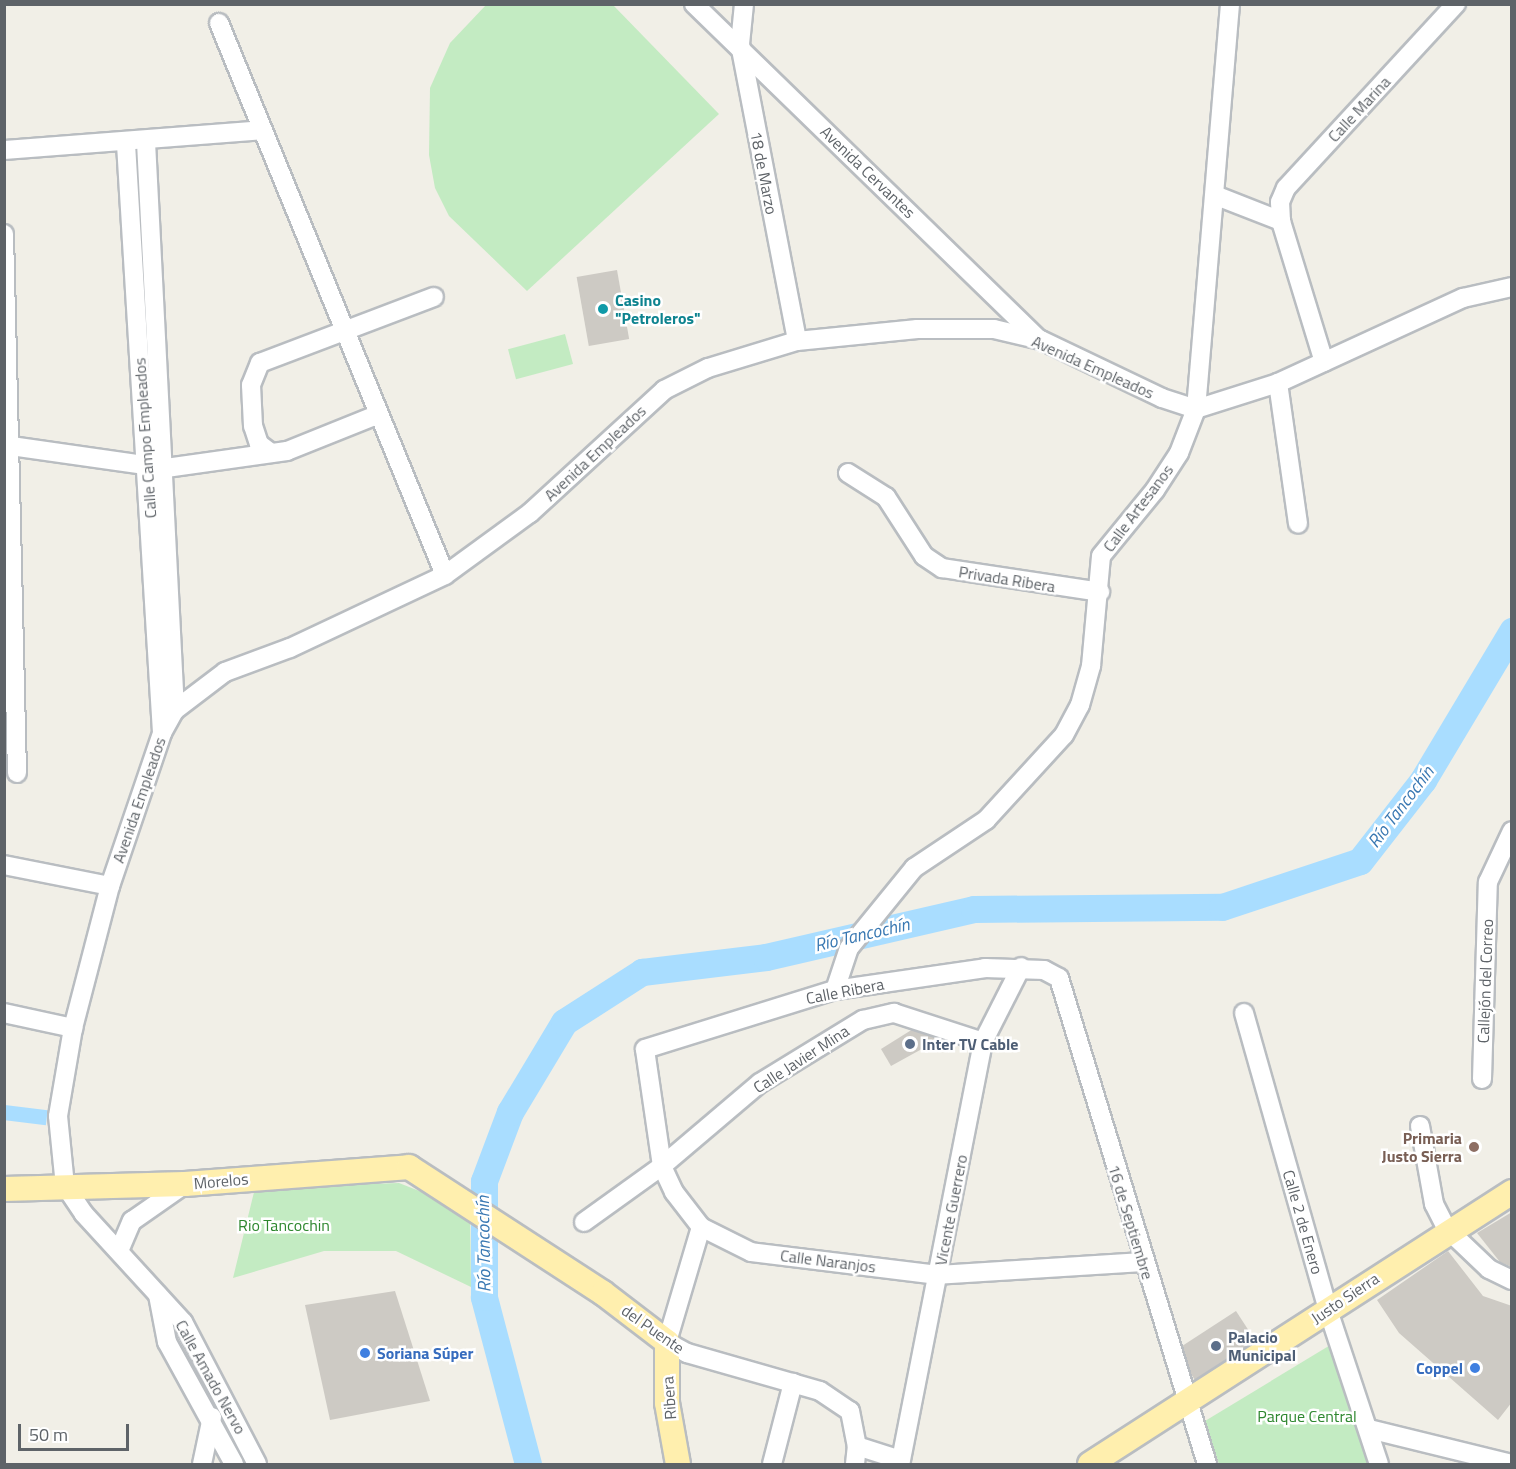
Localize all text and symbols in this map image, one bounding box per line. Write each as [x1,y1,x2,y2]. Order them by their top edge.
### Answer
street label: Calle Marina [1324,72,1394,146]
street label: Avenida Cervantes [817,122,919,222]
street label: 18 de Marzo [747,130,781,216]
place label: Casino "Petroleros" [615,290,701,328]
marker: Casino "Petroleros" [596,302,610,316]
street label: Avenida Empleados [1029,331,1157,403]
street label: Calle Campo Empleados [130,357,160,519]
street label: Avenida Empleados [540,401,650,505]
street label: Calle Artesanos [1099,461,1177,555]
street label: Privada Ribera [957,562,1057,596]
street label: Avenida Empleados [108,735,170,865]
water label: Río Tancochín [1363,762,1439,852]
water label: Río Tancochín [812,914,912,956]
street label: Callejón del Correo [1473,918,1497,1044]
street label: Calle Ribera [804,974,886,1008]
street label: Calle Javier Mina [750,1021,852,1097]
place label: Inter TV Cable [922,1034,1019,1054]
marker: Inter TV Cable [903,1037,917,1051]
place label: Primaria Justo Sierra [1382,1128,1462,1166]
marker: Primaria Justo Sierra [1467,1140,1481,1154]
street label: Vicente Guerrero [931,1153,971,1267]
street label: 16 de Septiembre [1104,1162,1158,1282]
street label: Calle 2 de Enero [1279,1168,1327,1276]
street label: Morelos [193,1169,249,1193]
water label: Río Tancochín [472,1195,496,1293]
park label: Rio Tancochin [238,1215,330,1235]
street label: Calle Naranjos [779,1246,877,1276]
street label: Justo Sierra [1308,1268,1382,1328]
street label: del Puente [618,1300,688,1358]
street label: Calle Amado Nervo [172,1317,250,1437]
place label: Palacio Municipal [1228,1327,1296,1365]
marker: Palacio Municipal [1209,1339,1223,1353]
place label: Soriana Súper [377,1343,473,1363]
marker: Soriana Súper [358,1346,372,1360]
place label: Coppel [1416,1358,1463,1378]
marker: Coppel [1468,1361,1482,1375]
street label: Ribera [658,1376,680,1420]
park label: Parque Central [1257,1406,1357,1426]
scale bar [21,1412,132,1450]
text: 50 m [29,1421,68,1448]

